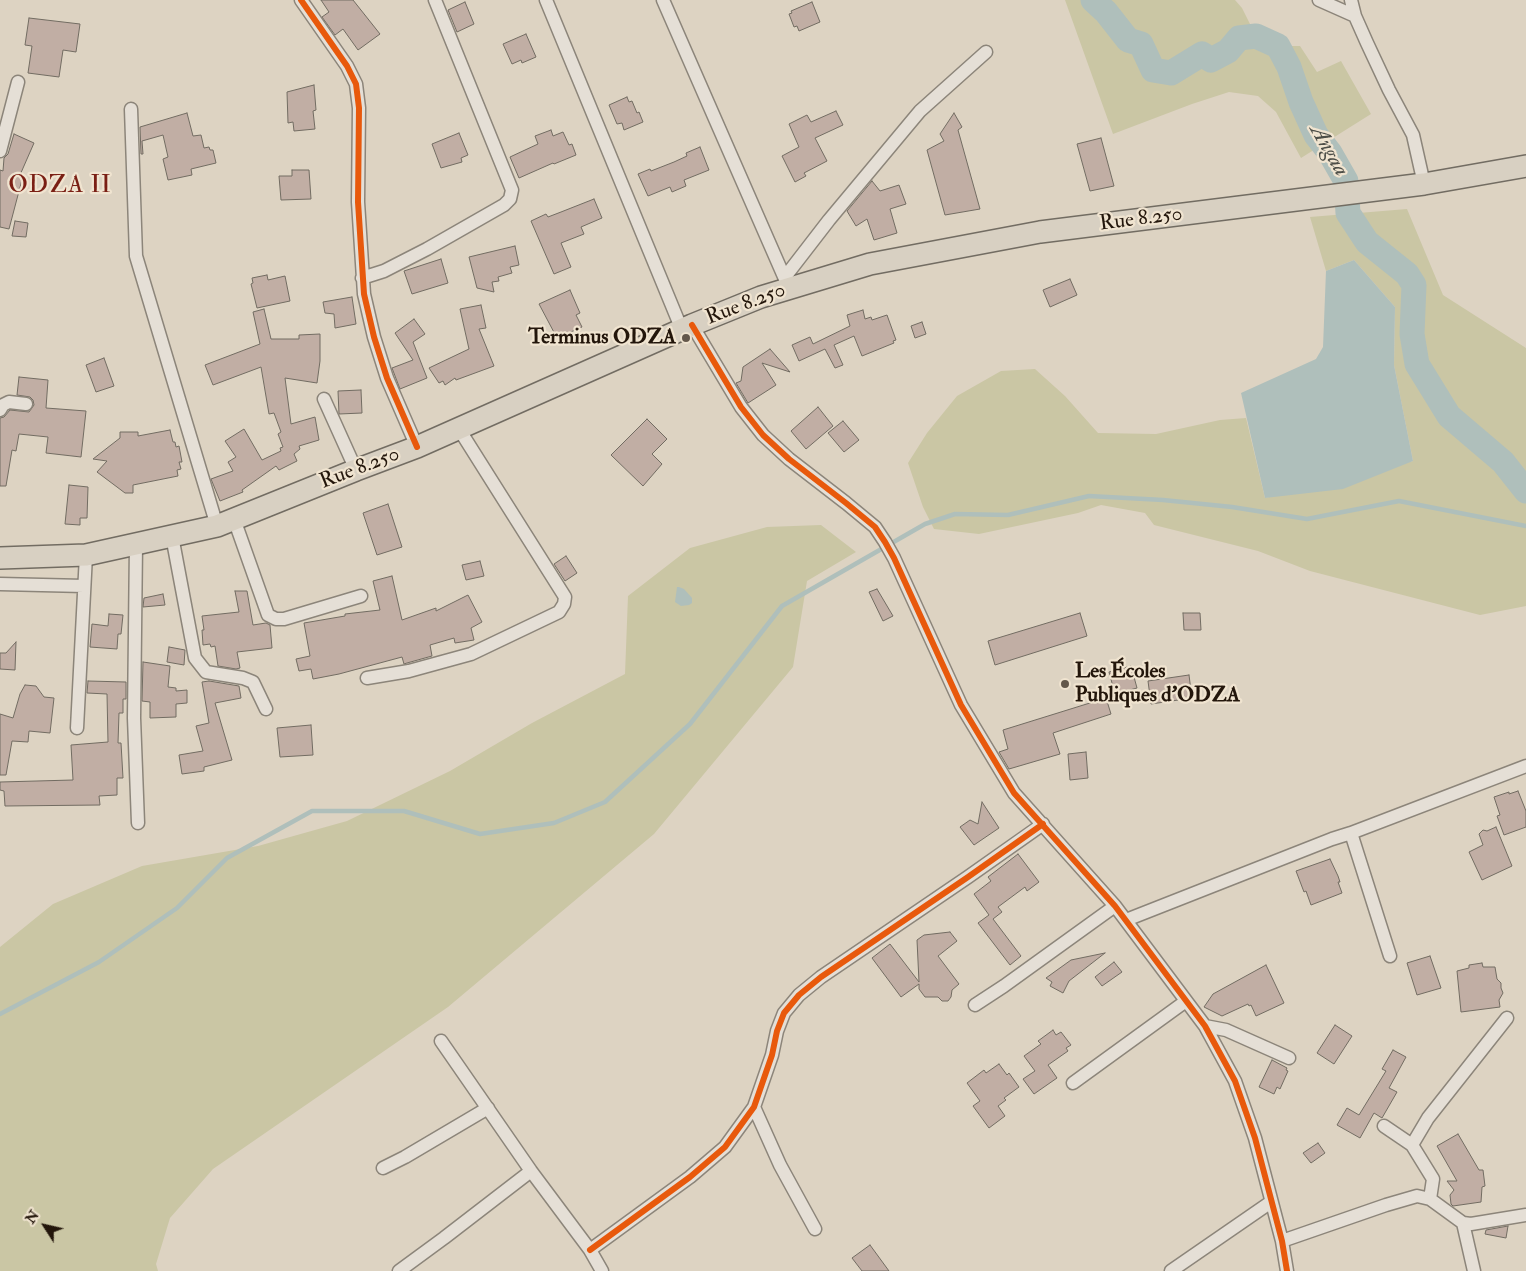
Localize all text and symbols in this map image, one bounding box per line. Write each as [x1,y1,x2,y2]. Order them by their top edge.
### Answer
water label: Angaa [1303,120,1353,182]
district label: ODZA II [7,173,113,201]
street label: Rue 8.250 [1098,202,1184,238]
street label: Rue 8.250 [703,278,789,332]
place label: Terminus ODZA [528,325,676,351]
marker: Terminus ODZA [680,332,692,344]
street label: Rue 8.250 [317,442,403,496]
place label: Les Écoles Publiques d'ODZA [1075,659,1240,709]
marker: Les Écoles Publiques d'ODZA [1059,678,1071,690]
north arrow [20,1201,70,1251]
text: N [22,1207,43,1227]

